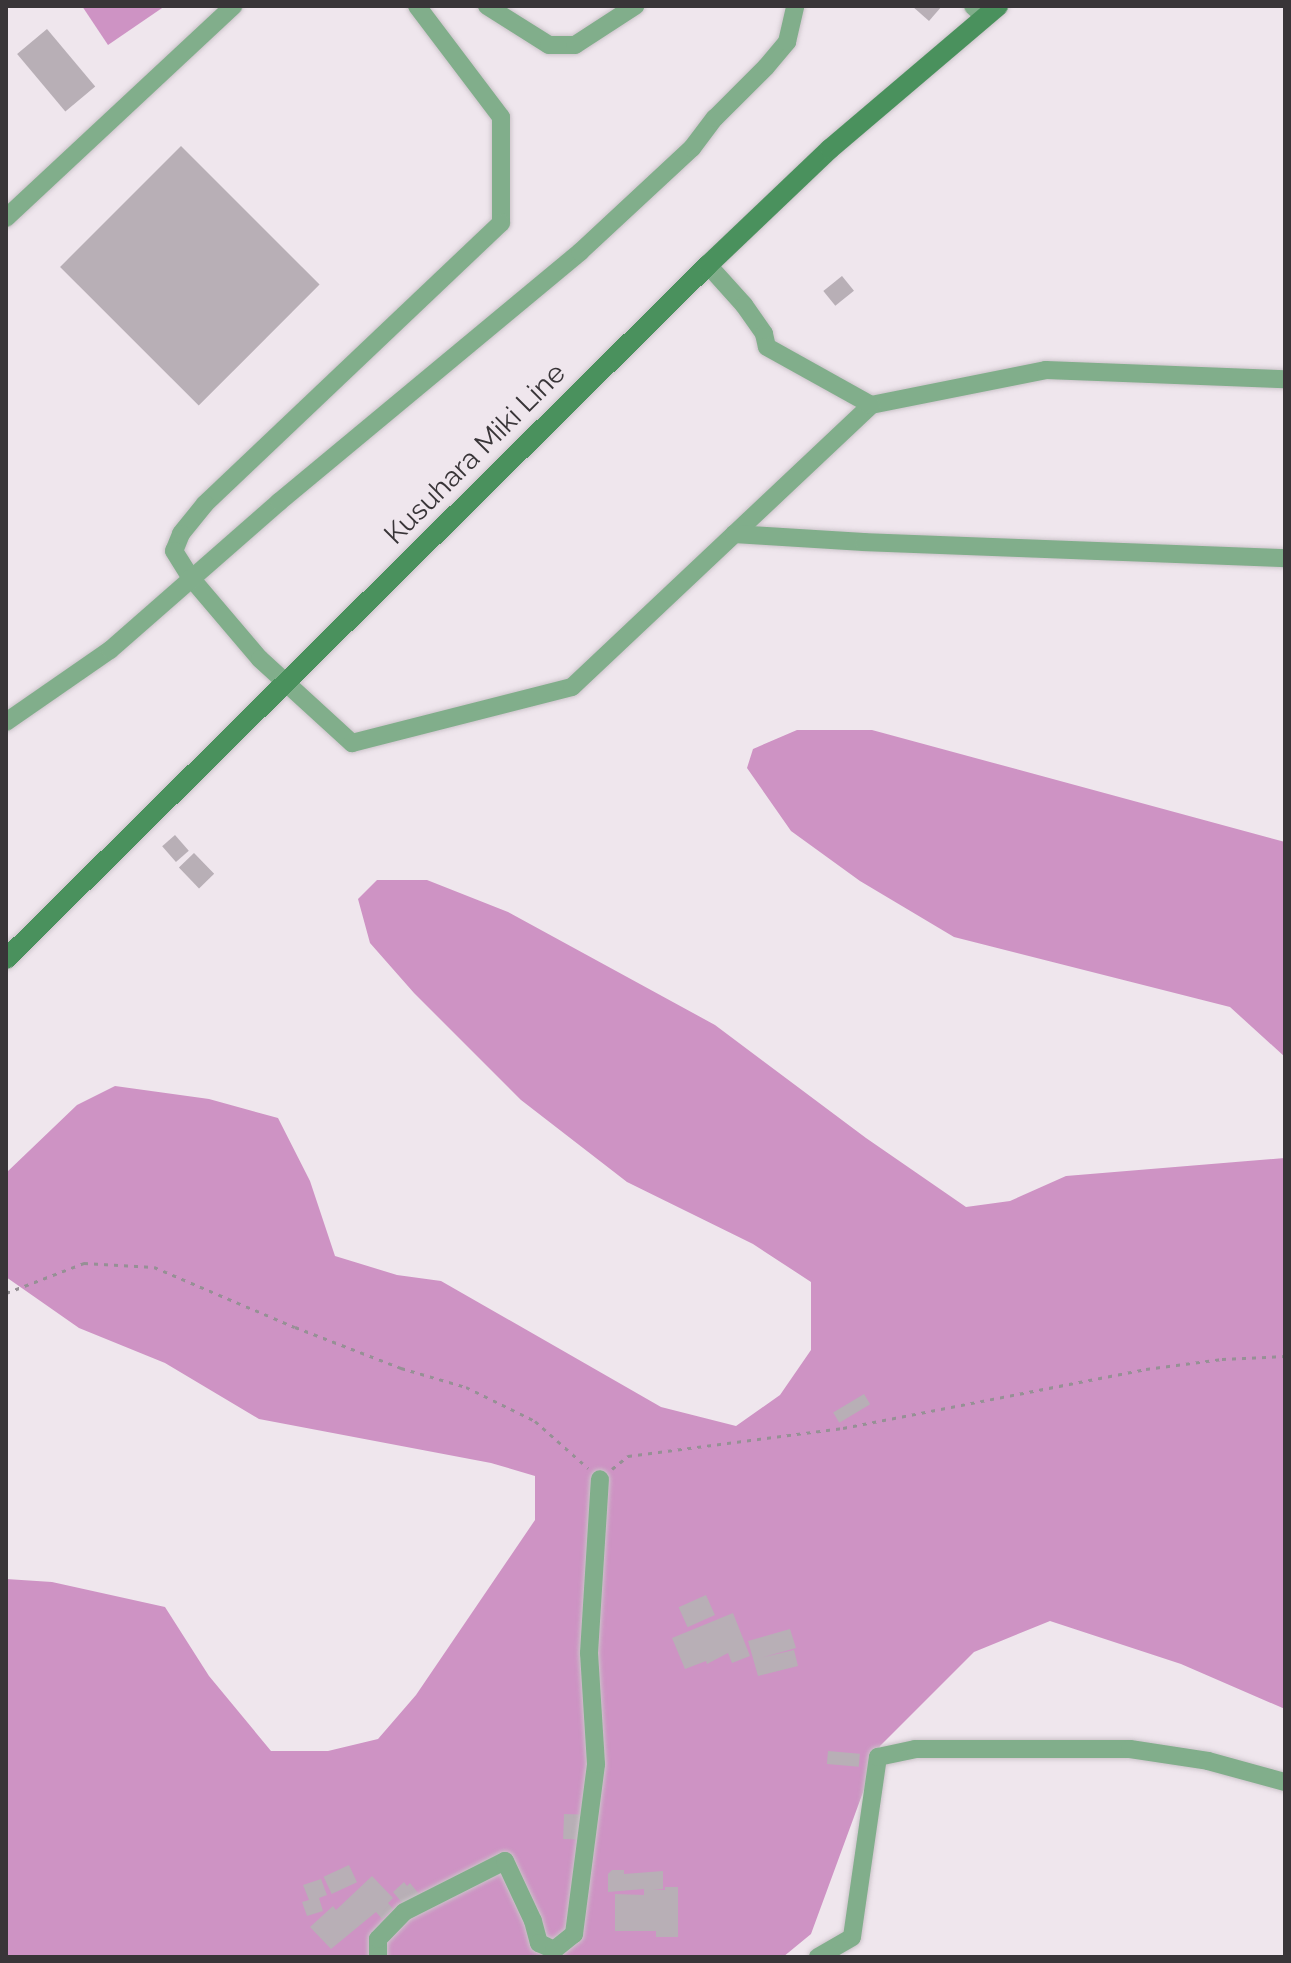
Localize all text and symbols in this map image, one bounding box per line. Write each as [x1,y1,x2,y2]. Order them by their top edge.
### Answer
street label: Kusuhara Miki Line [378,357,572,551]

